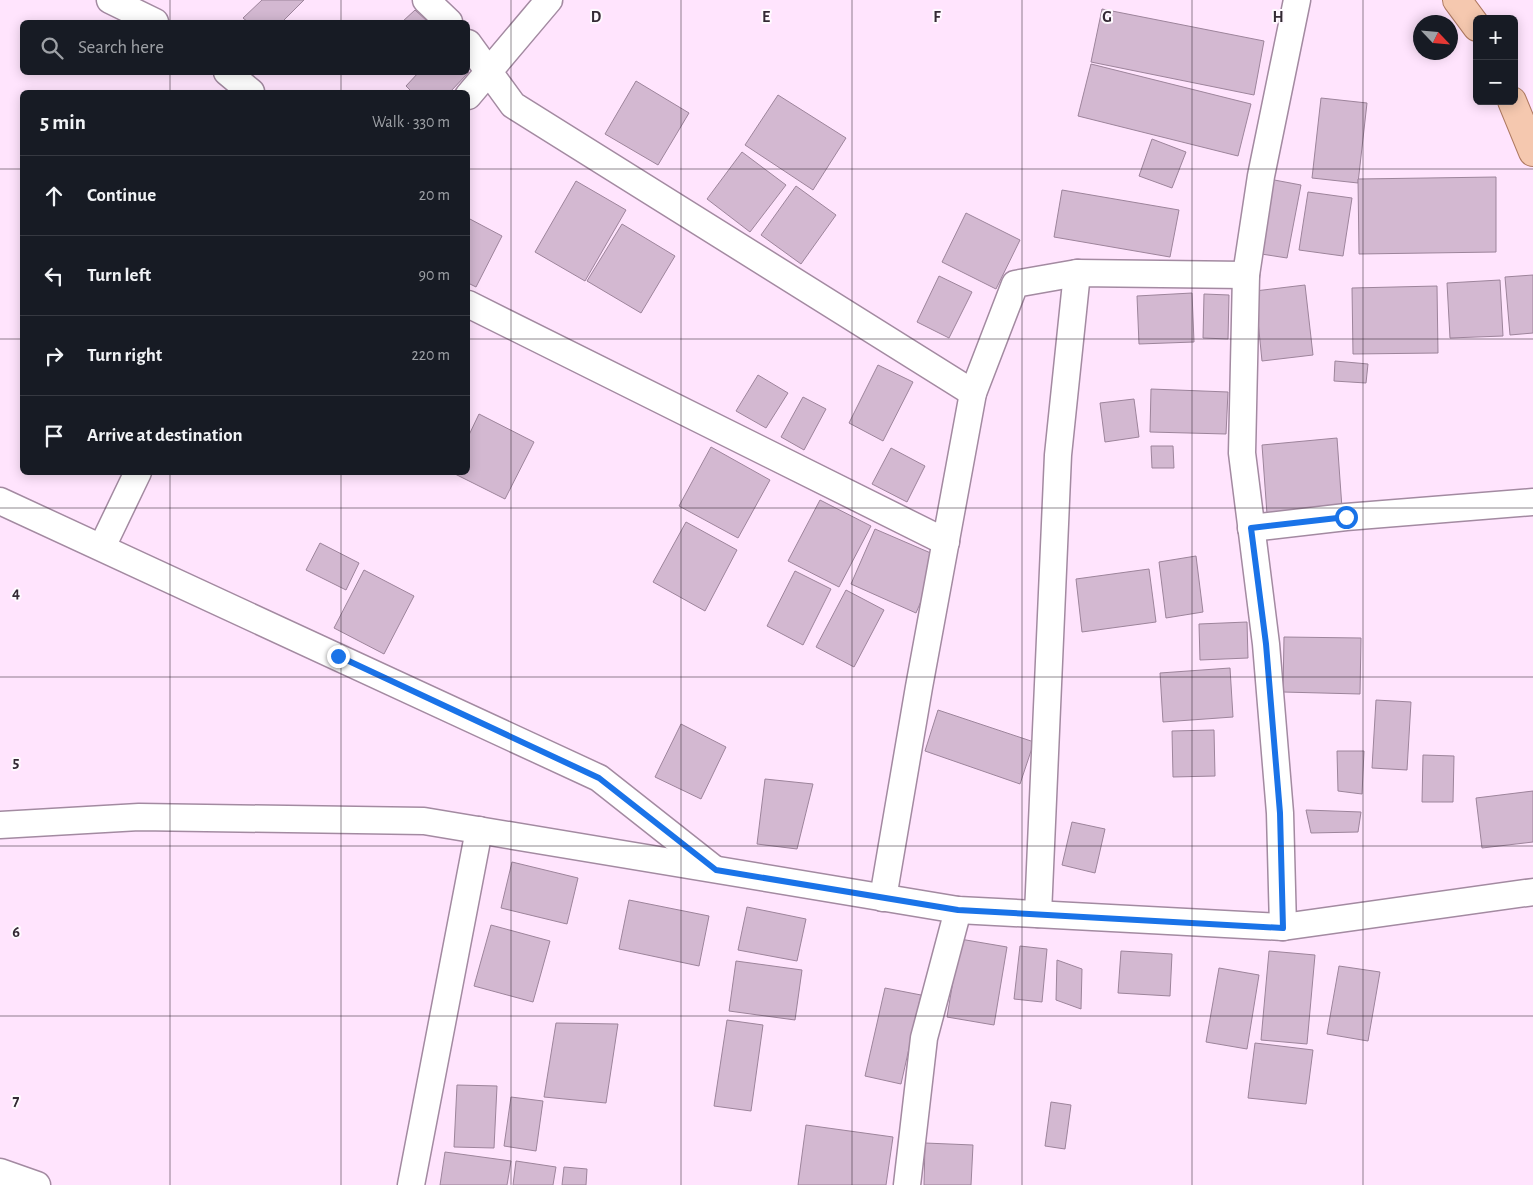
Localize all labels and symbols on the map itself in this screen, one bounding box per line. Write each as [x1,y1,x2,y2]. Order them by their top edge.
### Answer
text: D [591,9,602,25]
text: E [762,9,770,25]
text: F [933,9,941,25]
text: G [1102,9,1112,25]
text: H [1272,9,1284,25]
north arrow [1413,15,1458,60]
route start [1335,506,1358,529]
text: 4 [12,585,20,601]
route end [327,645,350,668]
text: 5 [13,754,20,770]
text: 6 [12,924,20,940]
text: 7 [13,1093,20,1109]

